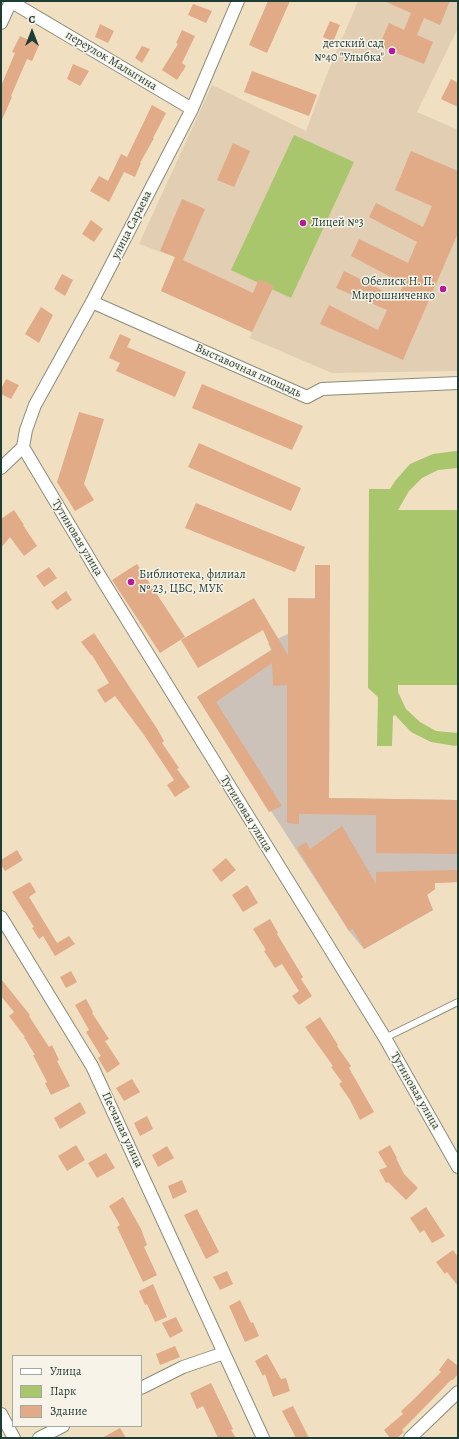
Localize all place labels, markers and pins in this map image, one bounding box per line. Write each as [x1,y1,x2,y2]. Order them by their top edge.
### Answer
place label: детский сад №40 "Улыбка" [314,37,384,65]
marker: детский сад №40 "Улыбка" [387,46,397,56]
place label: Лицей №3 [311,216,364,230]
marker: Лицей №3 [298,218,308,228]
place label: Обелиск Н. П. Мирошниченко [351,275,435,303]
marker: Обелиск Н. П. Мирошниченко [438,284,448,294]
place label: Библиотека, филиал № 23, ЦБС, МУК [139,568,246,596]
marker: Библиотека, филиал № 23, ЦБС, МУК [126,577,136,587]

